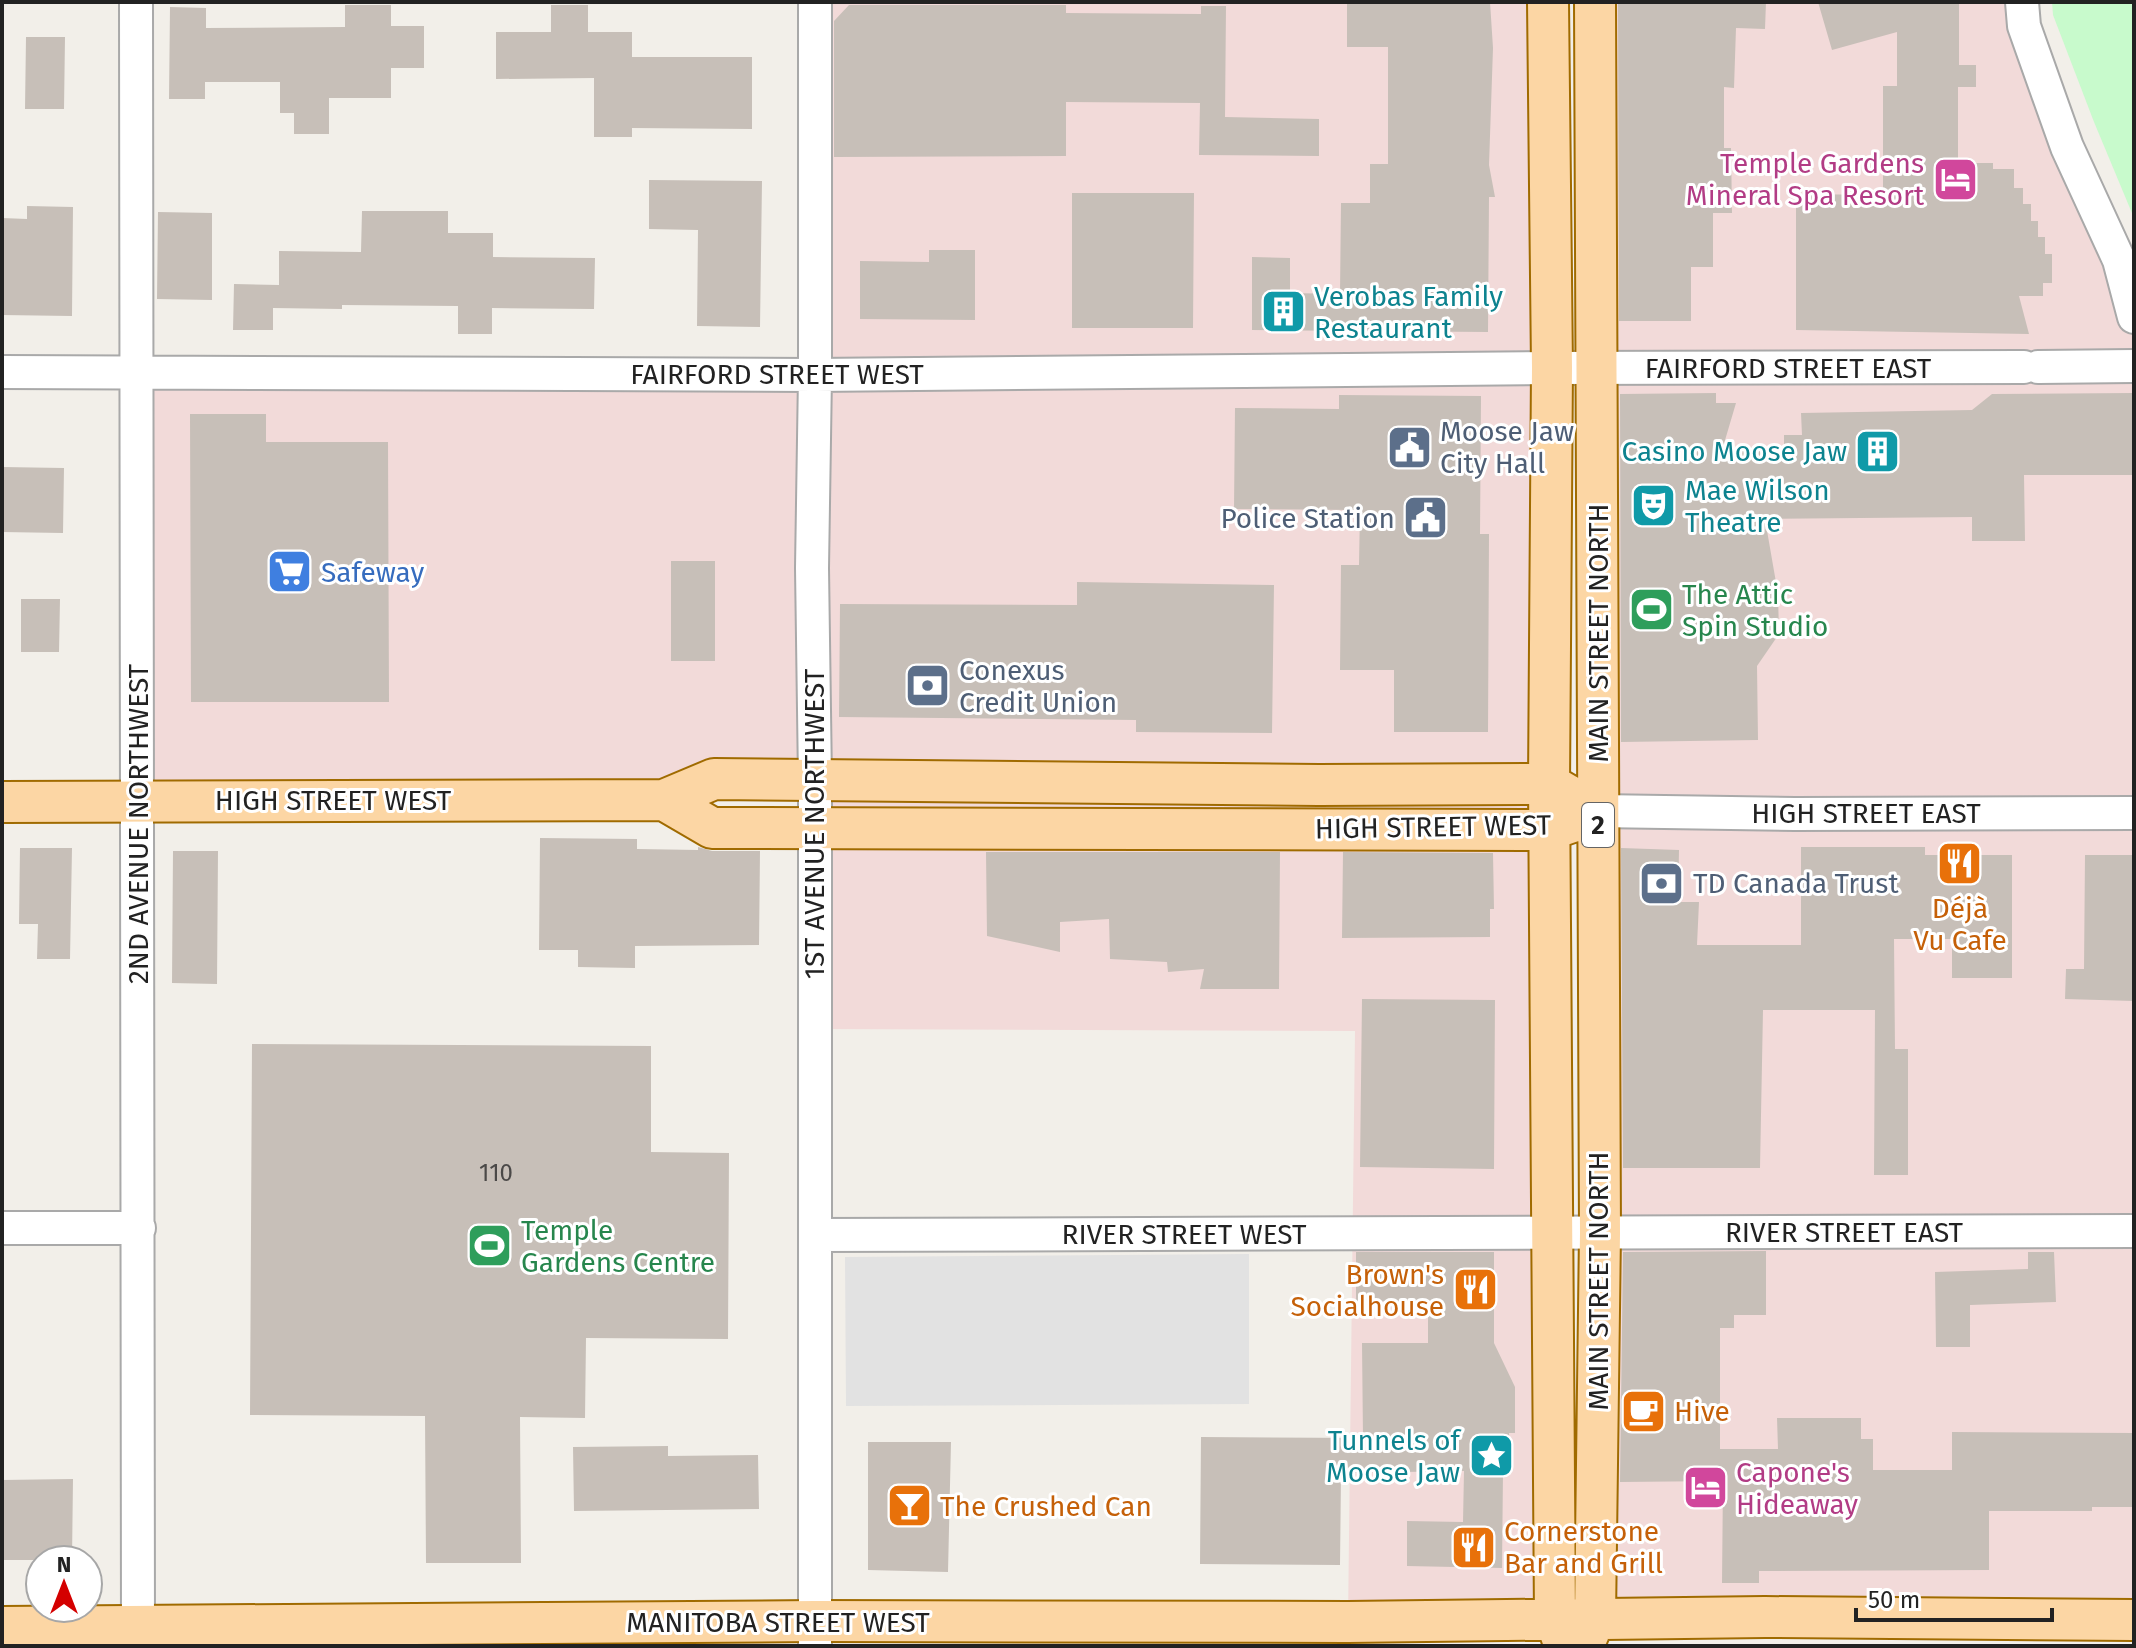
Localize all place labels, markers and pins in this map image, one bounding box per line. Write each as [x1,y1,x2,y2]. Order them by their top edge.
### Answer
place label: Temple Gardens Mineral Spa Resort [1686,147,1925,212]
hotel icon: Temple Gardens Mineral Spa Resort [1931,155,1979,203]
place label: Verobas Family Restaurant [1314,280,1503,345]
building icon: Verobas Family Restaurant [1259,288,1307,336]
place label: Moose Jaw City Hall [1440,415,1574,480]
public building icon: Moose Jaw City Hall [1385,423,1433,471]
building icon: Casino Moose Jaw [1854,427,1902,475]
place label: Casino Moose Jaw [1622,435,1847,468]
place label: Mae Wilson Theatre [1685,474,1830,539]
theatre icon: Mae Wilson Theatre [1630,482,1678,530]
public building icon: Police Station [1402,494,1450,542]
place label: Police Station [1220,502,1395,535]
supermarket icon: Safeway [266,548,314,596]
place label: Safeway [321,556,424,589]
place label: The Attic Spin Studio [1682,578,1828,643]
sports icon: The Attic Spin Studio [1627,586,1675,634]
place label: Conexus Credit Union [959,654,1117,719]
bank icon: Conexus Credit Union [904,662,952,710]
restaurant icon: Déjà Vu Cafe [1936,840,1984,888]
bank icon: TD Canada Trust [1638,859,1686,907]
place label: TD Canada Trust [1693,867,1899,900]
place label: Déjà Vu Cafe [1913,892,2007,957]
place label: Temple Gardens Centre [521,1214,715,1279]
sports icon: Temple Gardens Centre [466,1222,514,1270]
place label: Brown's Socialhouse [1291,1258,1444,1323]
restaurant icon: Brown's Socialhouse [1451,1266,1499,1314]
cafe icon: Hive [1619,1387,1667,1435]
place label: Hive [1674,1395,1730,1428]
place label: Tunnels of Moose Jaw [1326,1424,1463,1489]
place icon: Tunnels of Moose Jaw [1467,1432,1515,1480]
place label: Capone's Hideaway [1736,1456,1858,1521]
hotel icon: Capone's Hideaway [1681,1464,1729,1512]
bar icon: The Crushed Can [885,1482,933,1530]
place label: The Crushed Can [940,1490,1152,1523]
place label: Cornerstone Bar and Grill [1504,1515,1663,1580]
restaurant icon: Cornerstone Bar and Grill [1449,1523,1497,1571]

